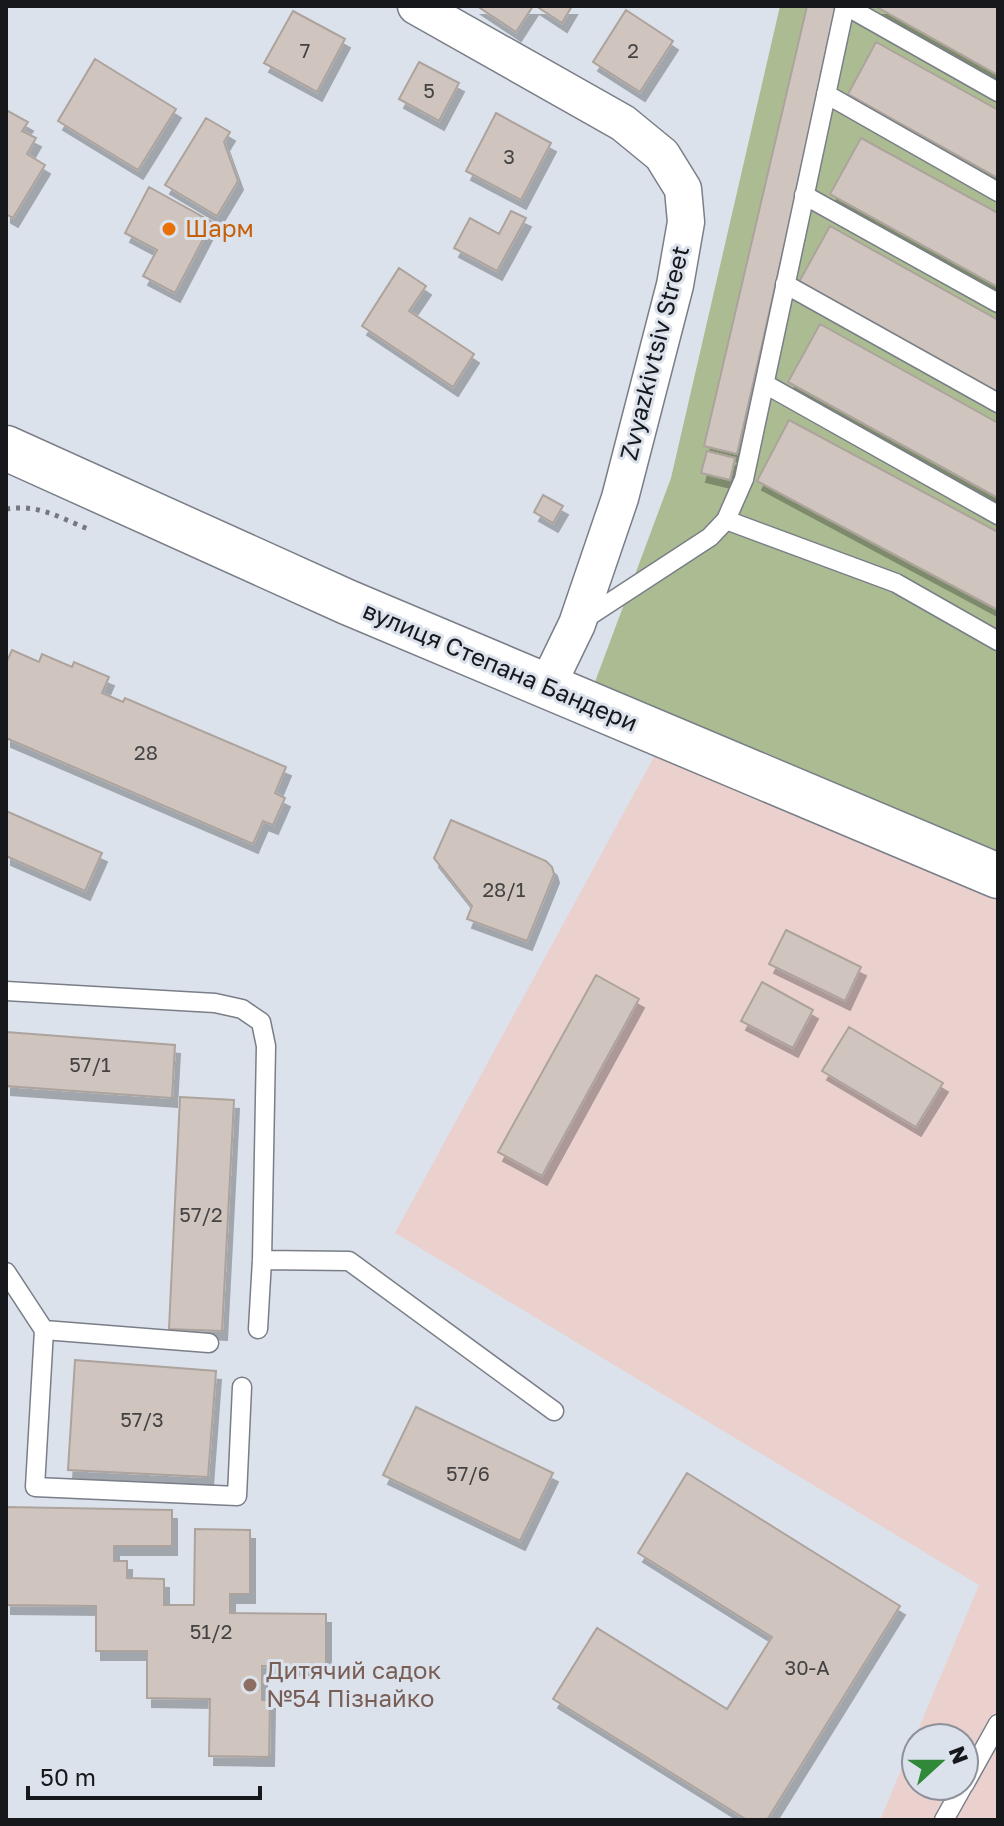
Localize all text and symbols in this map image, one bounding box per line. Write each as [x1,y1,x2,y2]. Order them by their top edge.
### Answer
house number: 7 [300,38,310,62]
house number: 2 [627,38,639,62]
house number: 5 [423,78,435,102]
house number: 3 [503,144,515,168]
place label: Шарм [185,213,254,242]
marker: Шарм [160,220,178,238]
street label: Zvyazkivtsiv Street [613,242,694,463]
street label: вулиця Степана Бандери [359,595,642,737]
house number: 28 [134,740,158,764]
house number: 28/1 [482,877,526,901]
house number: 57/1 [69,1052,111,1076]
house number: 57/2 [179,1202,223,1226]
house number: 57/3 [120,1407,164,1431]
house number: 57/6 [446,1461,490,1485]
house number: 51/2 [190,1619,232,1643]
place label: Дитячий садок №54 Пізнайко [266,1655,442,1712]
house number: 30-А [784,1655,830,1679]
marker: Дитячий садок №54 Пізнайко [241,1676,259,1694]
north arrow [900,1722,980,1802]
text: N [944,1742,975,1767]
scale bar [28,1750,260,1800]
text: 50 m [40,1762,96,1791]

